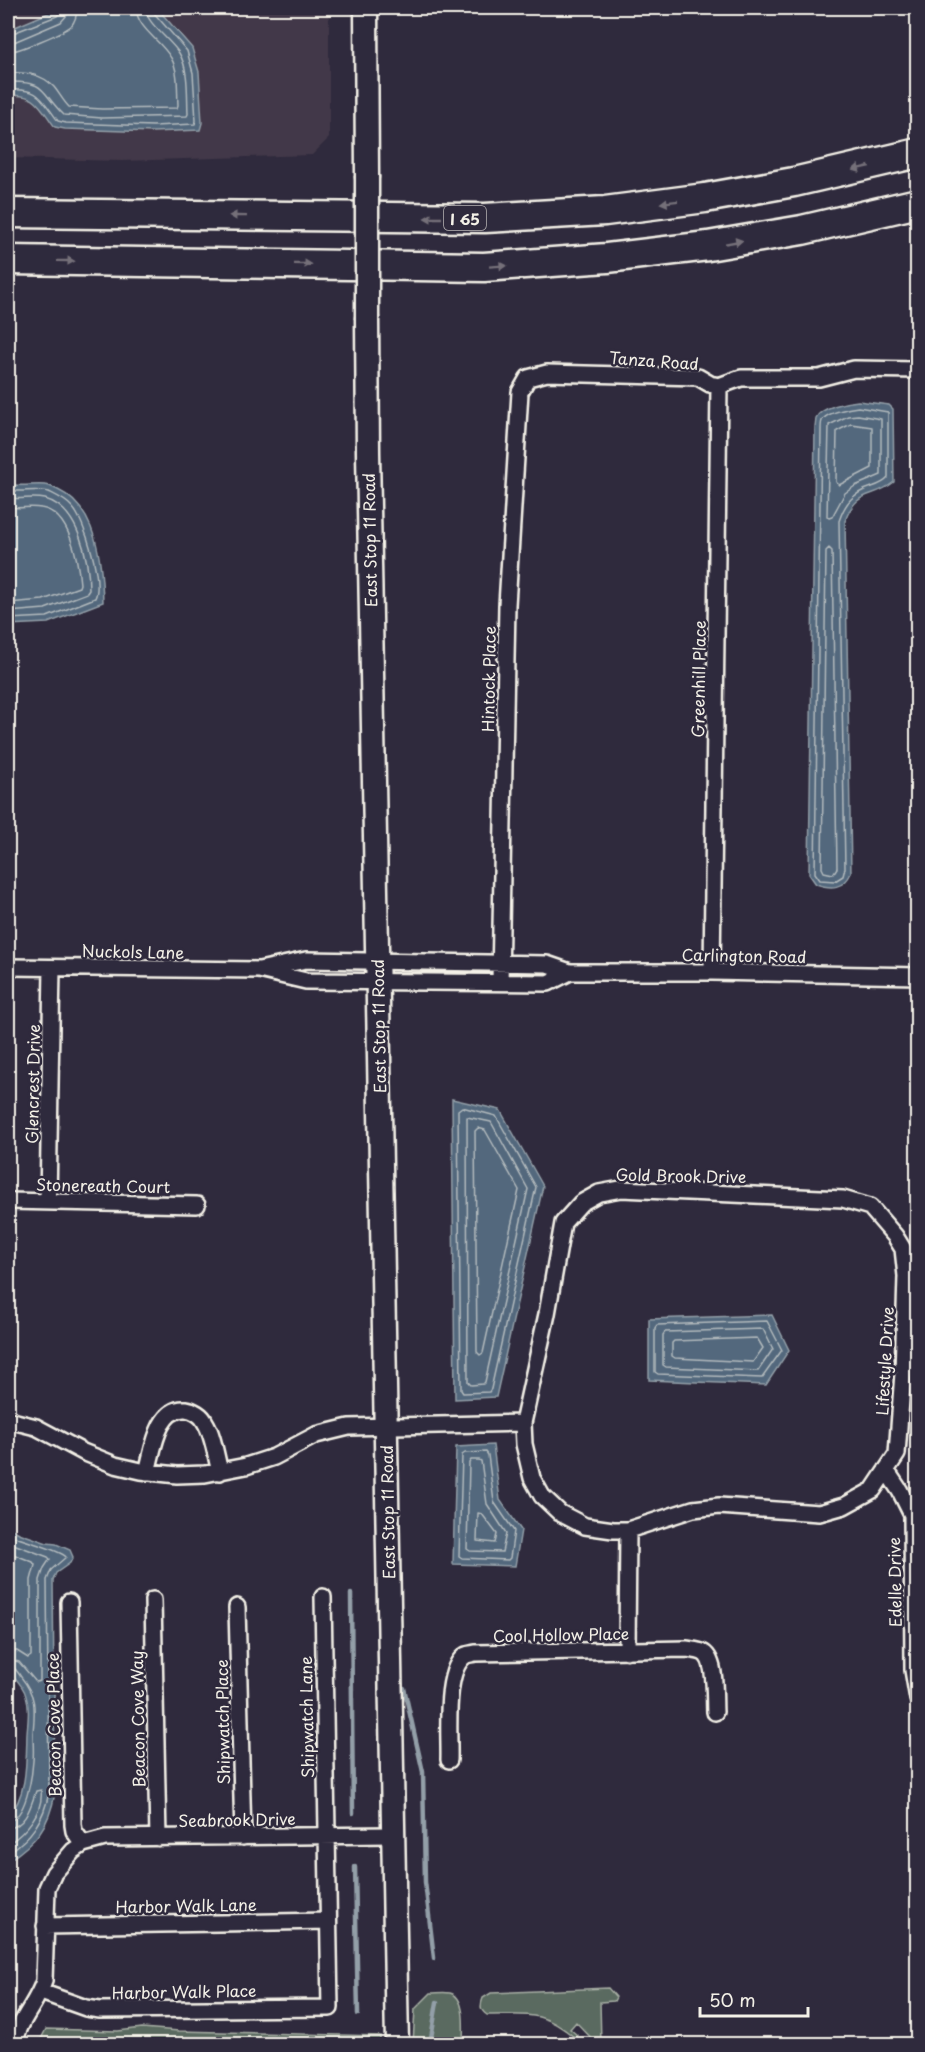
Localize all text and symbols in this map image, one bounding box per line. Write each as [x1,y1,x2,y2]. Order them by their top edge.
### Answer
one-way arrow [852,163,870,173]
one-way arrow [659,198,678,207]
road number: I 65 [444,206,486,230]
one-way arrow [228,211,247,221]
one-way arrow [423,213,442,222]
one-way arrow [724,237,743,246]
one-way arrow [56,256,75,266]
one-way arrow [293,259,312,269]
one-way arrow [488,261,507,270]
street label: Tanza Road [608,345,700,375]
street label: East Stop 11 Road [356,473,382,607]
street label: Greenhill Place [685,620,711,738]
street label: Hintock Place [475,626,501,732]
street label: Nuckols Lane [81,938,185,964]
street label: Carlington Road [681,942,807,968]
street label: East Stop 11 Road [365,959,391,1093]
street label: Glencrest Drive [19,1024,45,1144]
street label: Gold Brook Drive [615,1162,747,1188]
street label: Stonereath Court [36,1172,171,1198]
street label: Lifestyle Drive [869,1306,899,1416]
street label: East Stop 11 Road [374,1445,400,1579]
street label: Edelle Drive [881,1537,907,1627]
street label: Cool Hollow Place [493,1621,629,1647]
street label: Beacon Cove Way [124,1650,150,1788]
street label: Beacon Cove Place [40,1653,66,1797]
street label: Shipwatch Lane [293,1656,319,1778]
street label: Shipwatch Place [209,1659,235,1785]
street label: Seabrook Drive [178,1806,296,1832]
street label: Harbor Walk Lane [115,1892,257,1918]
street label: Harbor Walk Place [111,1978,257,2004]
scale bar [700,1980,808,2018]
text: 50 m [709,1986,756,2013]

